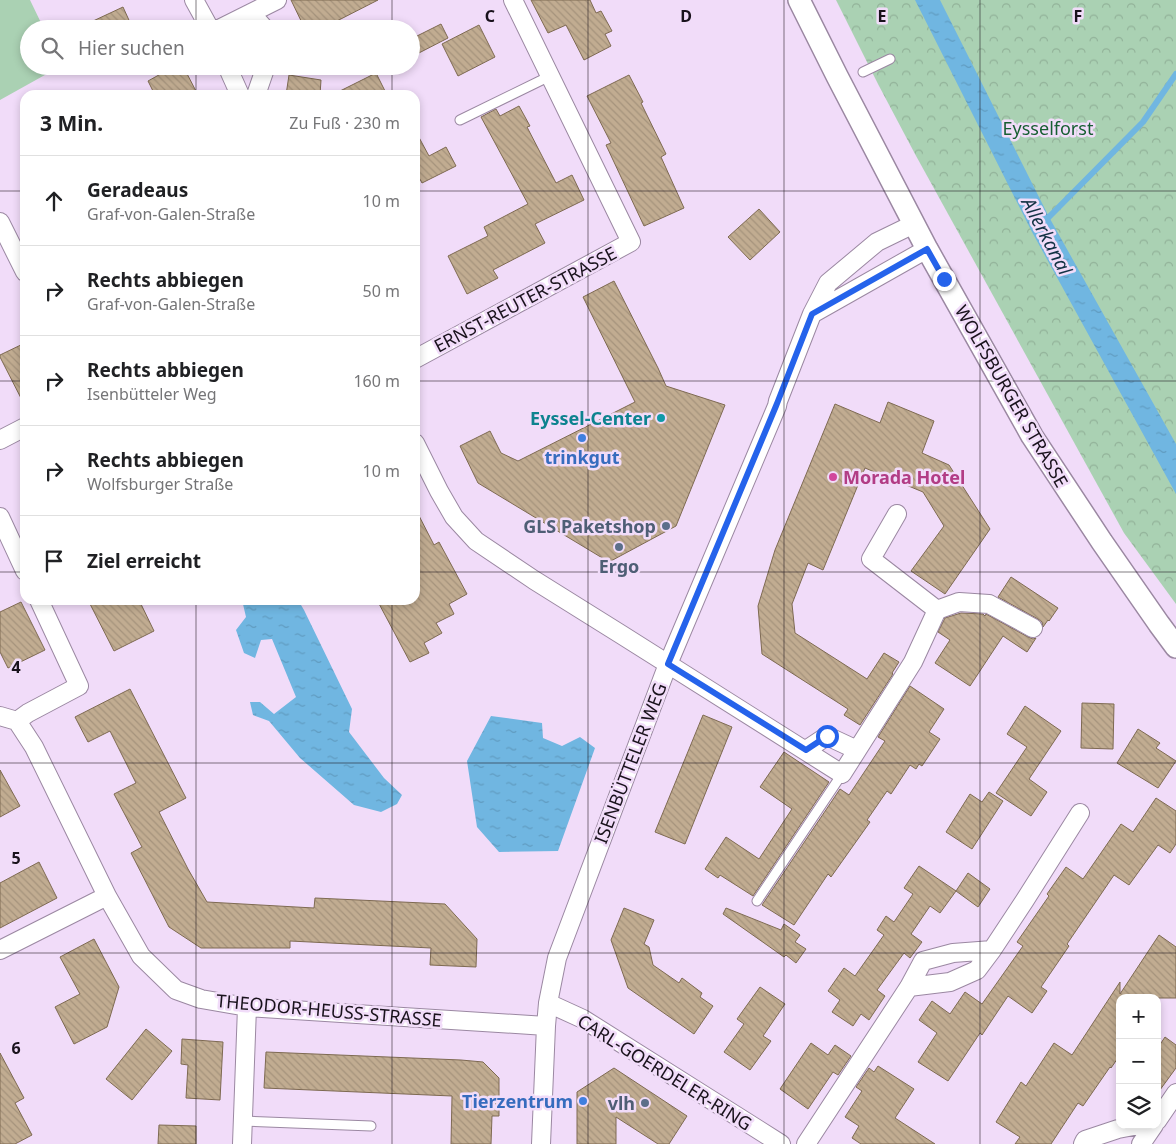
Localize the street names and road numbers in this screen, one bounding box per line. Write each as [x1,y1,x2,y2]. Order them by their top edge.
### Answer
street label: ERNST-REUTER-STRASSE [429,241,621,357]
street label: WOLFSBURGER STRASSE [950,301,1074,491]
street label: ISENBÜTTELER WEG [588,679,672,847]
street label: THEODOR-HEUSS-STRASSE [215,988,443,1032]
street label: CARL-GOERDELER-RING [573,1008,757,1136]

